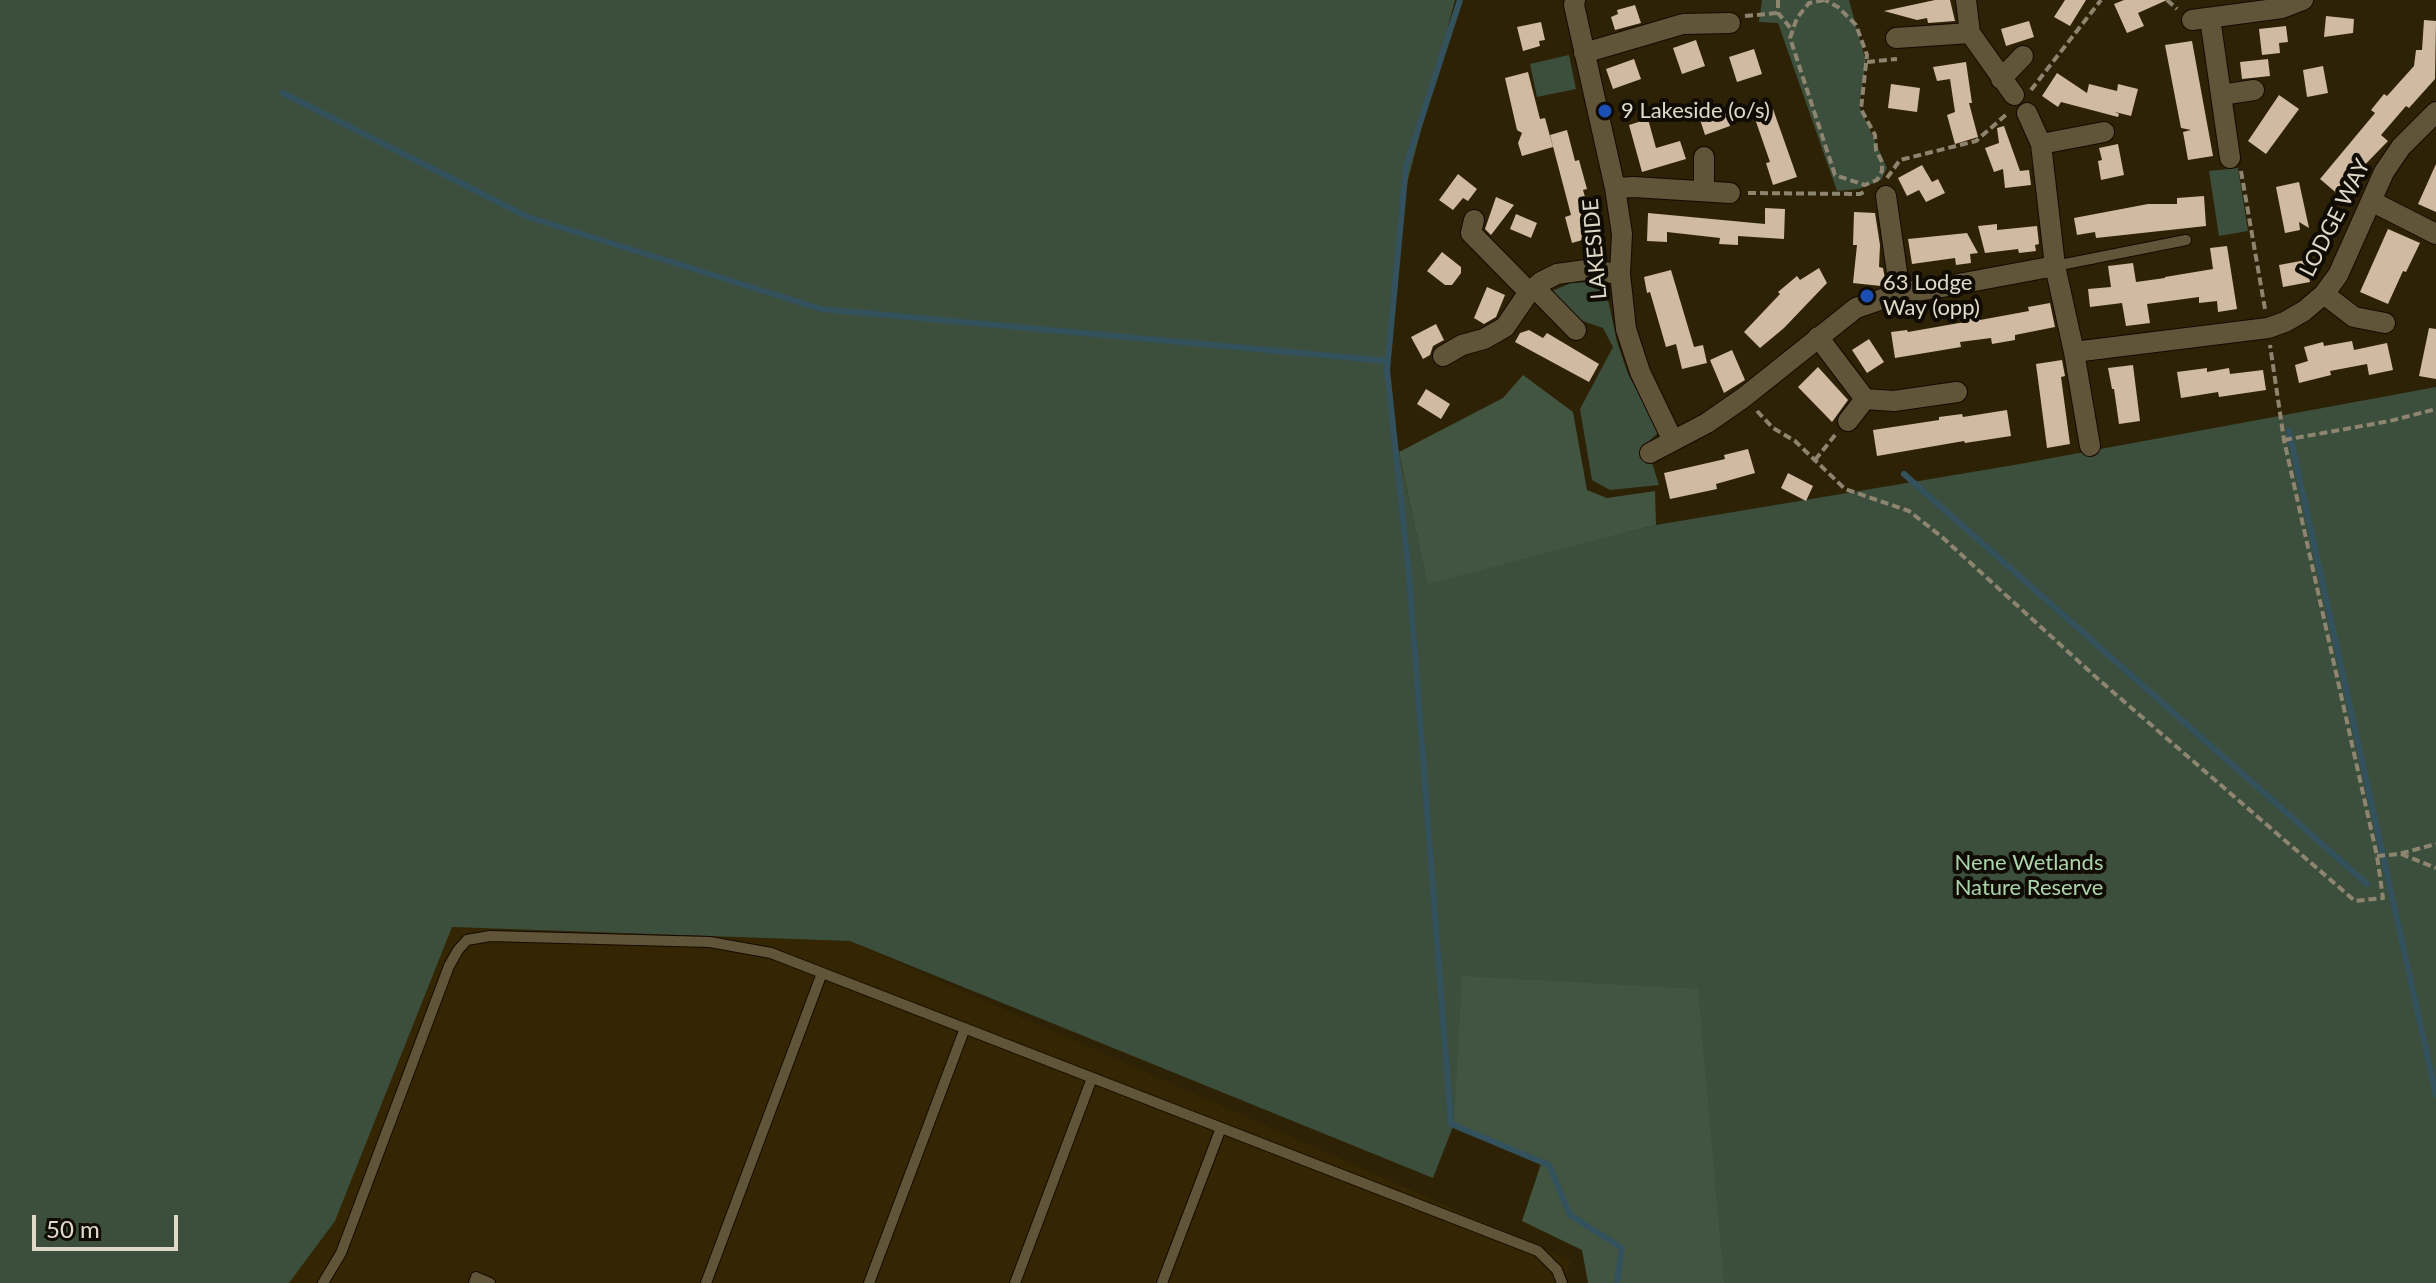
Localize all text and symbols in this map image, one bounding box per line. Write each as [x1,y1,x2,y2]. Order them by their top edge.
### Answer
place label: 9 Lakeside (o/s) [1621,98,1770,124]
marker: 9 Lakeside (o/s) [1596,102,1614,120]
street label: LODGE WAY [2294,155,2376,281]
street label: LAKESIDE [1577,198,1613,300]
place label: 63 Lodge Way (opp) [1883,270,1980,322]
marker: 63 Lodge Way (opp) [1858,287,1876,305]
park label: Nene Wetlands Nature Reserve [1955,850,2103,902]
scale bar [36,1199,182,1249]
text: 50 m [46,1214,100,1243]

